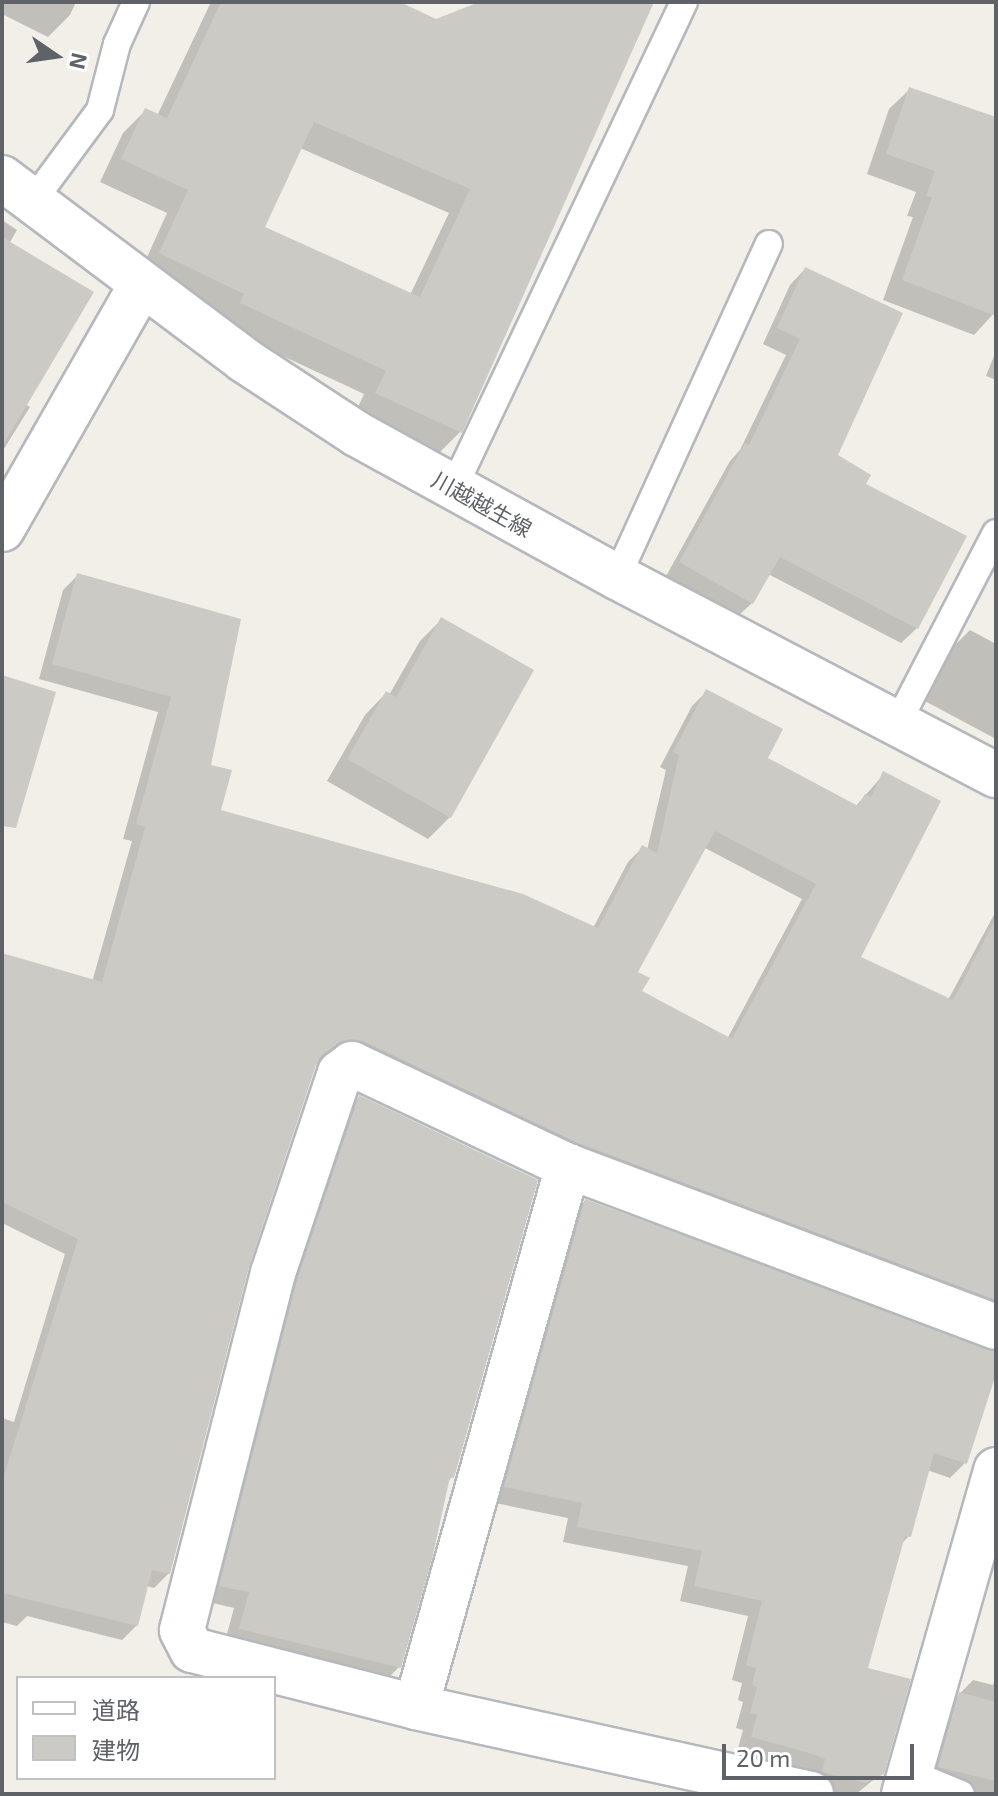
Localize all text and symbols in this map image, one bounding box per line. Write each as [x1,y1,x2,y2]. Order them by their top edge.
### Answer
north arrow [16,16,96,96]
text: N [65,51,94,72]
street label: 川越越生線 [427,466,537,542]
legend [16,1676,276,1780]
text: 道路 [92,1695,140,1724]
scale bar [726,1728,918,1778]
text: 建物 [92,1735,140,1764]
text: 20 m [736,1743,790,1772]

